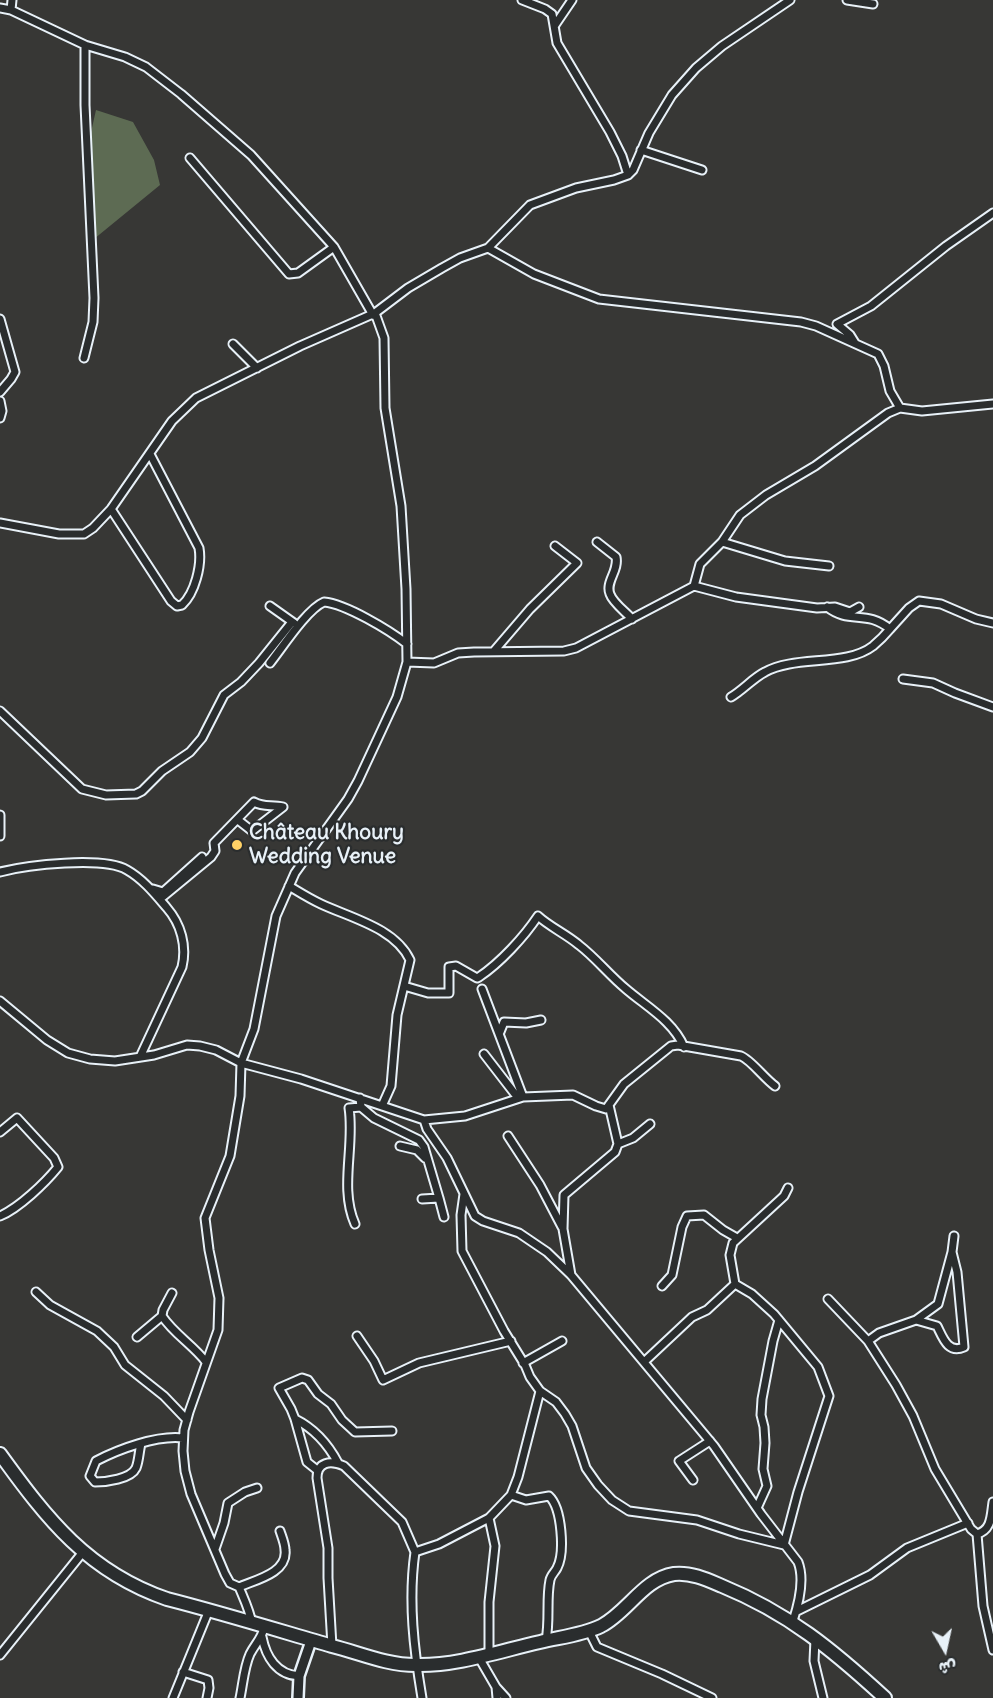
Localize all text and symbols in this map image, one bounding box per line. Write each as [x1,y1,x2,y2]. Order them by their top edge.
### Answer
place label: Château Khoury Wedding Venue [249,820,404,870]
marker: Château Khoury Wedding Venue [230,838,244,852]
north arrow [915,1620,975,1680]
text: ش [938,1657,958,1679]

